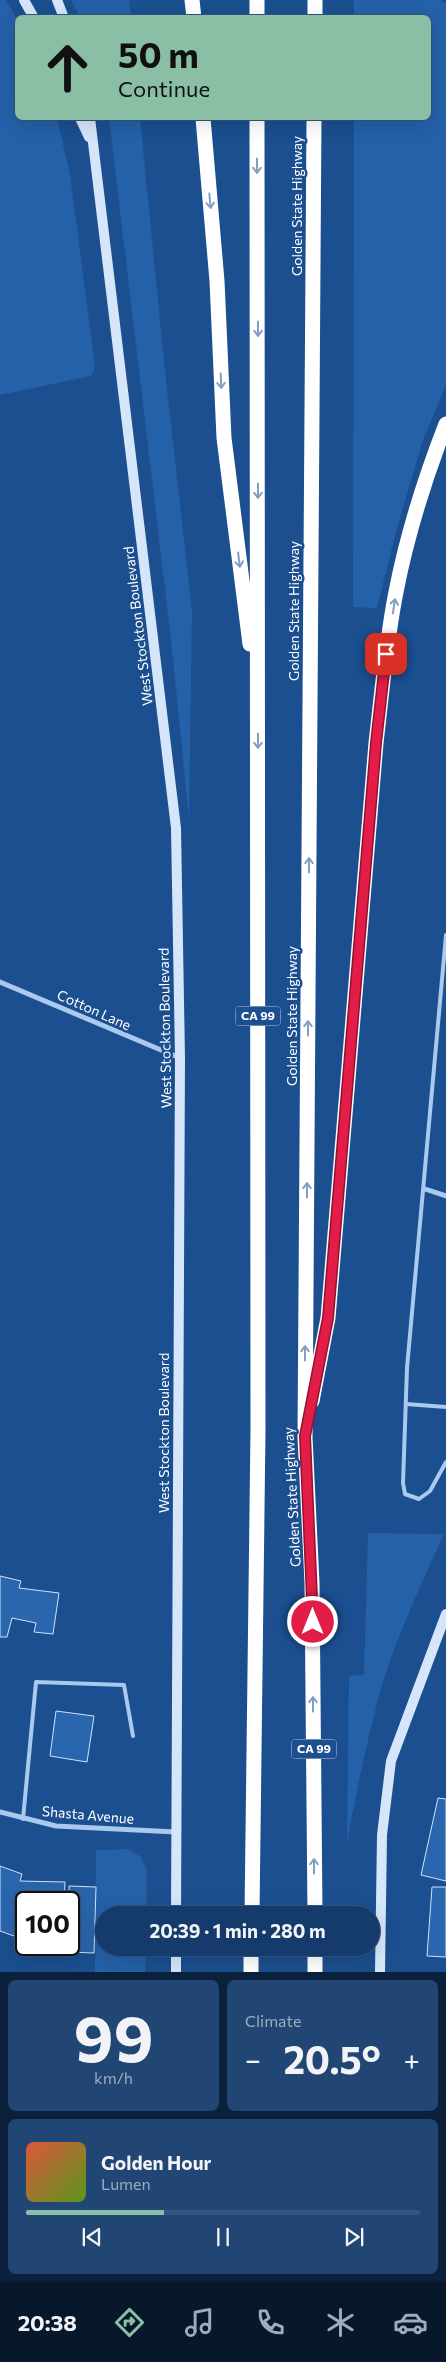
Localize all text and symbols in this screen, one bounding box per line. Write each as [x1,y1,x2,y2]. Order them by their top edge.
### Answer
text: 50 m [118,32,199,75]
icon: ahead [35,35,100,100]
text: Continue [118,75,210,102]
street label: Golden State Highway [288,136,305,276]
one-way arrow [252,158,262,174]
one-way arrow [205,193,215,209]
one-way arrow [253,320,263,336]
one-way arrow [217,372,226,388]
one-way arrow [253,482,263,499]
street label: Golden State Highway [285,541,302,681]
street label: West Stockton Boulevard [119,545,156,707]
one-way arrow [235,551,245,567]
one-way arrow [389,598,399,614]
pin [365,633,407,675]
icon: arrive [372,640,400,668]
one-way arrow [253,732,263,749]
one-way arrow [304,858,314,874]
street label: Golden State Highway [283,946,300,1086]
street label: West Stockton Boulevard [155,948,174,1108]
street label: Cotton Lane [55,986,134,1033]
road number: CA 99 [236,1006,280,1026]
one-way arrow [303,1020,313,1036]
one-way arrow [302,1183,311,1199]
one-way arrow [300,1345,310,1362]
street label: West Stockton Boulevard [155,1353,172,1513]
street label: Golden State Highway [279,1427,304,1567]
position arrow [286,1595,338,1647]
one-way arrow [308,1696,318,1712]
road number: CA 99 [292,1740,336,1758]
street label: Shasta Avenue [41,1802,135,1827]
one-way arrow [310,1859,319,1875]
speed limit sign: 100 [15,1891,80,1956]
text: 20:39 · 1 min · 280 m [149,1919,326,1942]
text: 99 [73,1996,154,2075]
text: Climate [245,2011,301,2030]
text: 20.5° [283,2035,381,2082]
text: − [245,2042,261,2076]
text: + [404,2042,420,2076]
text: km/h [94,2068,133,2087]
text: Golden Hour [101,2151,211,2174]
text: Lumen [101,2174,151,2193]
icon: previous [78,2223,106,2251]
icon: pause [209,2223,237,2251]
icon: next [340,2223,368,2251]
icon: directions [112,2305,147,2340]
icon: music [182,2305,217,2340]
icon: phone [253,2305,288,2340]
icon: climate [323,2305,358,2340]
icon: car [393,2305,428,2340]
text: 20:38 [18,2309,77,2336]

